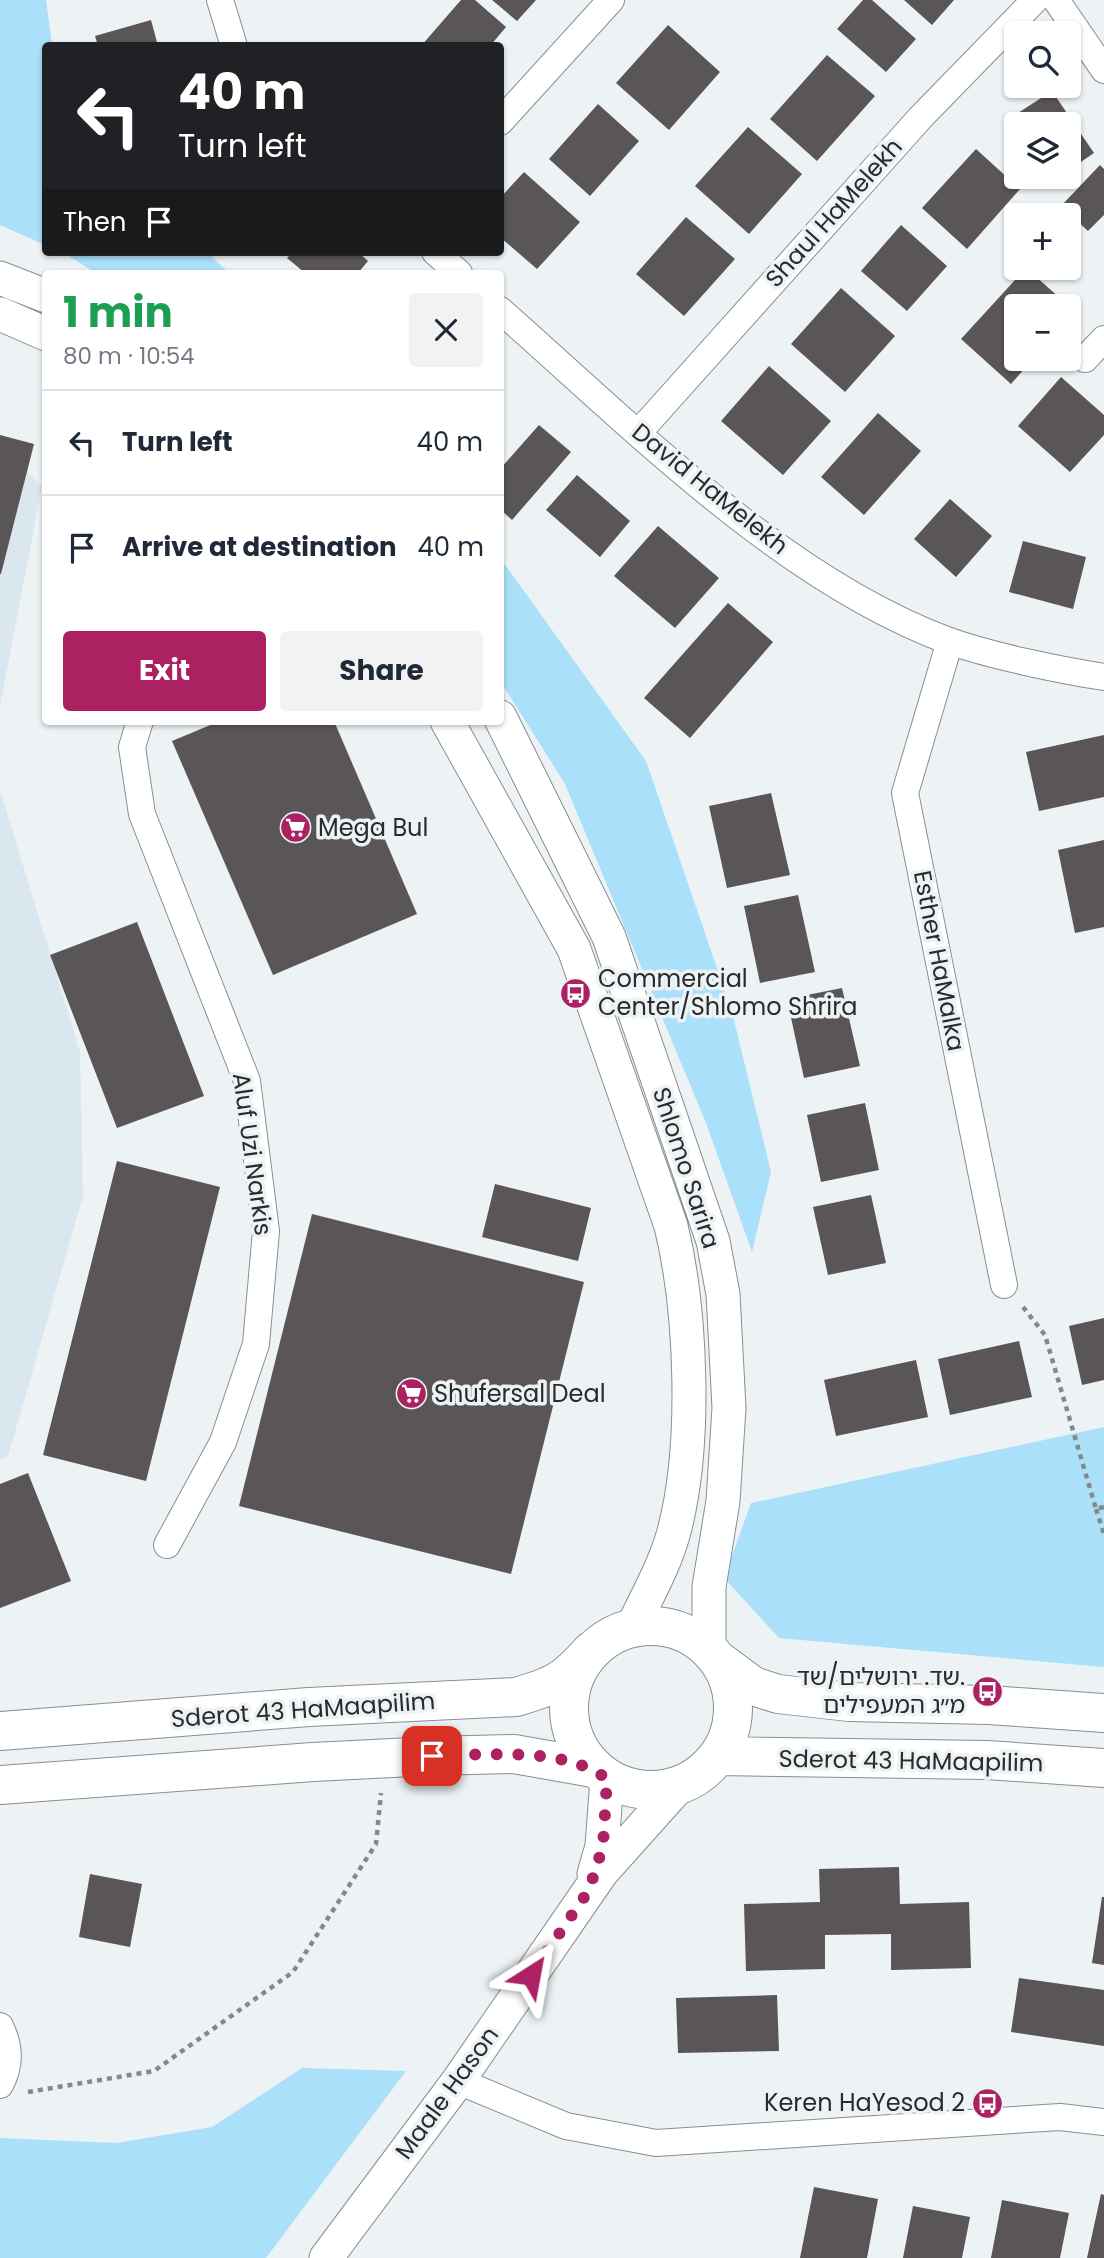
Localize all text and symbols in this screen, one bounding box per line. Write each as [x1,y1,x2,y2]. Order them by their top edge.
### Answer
map controls [1004,21,1081,371]
button: search [1004,21,1081,98]
text: 40 m [178,58,305,126]
icon: left [63,70,154,161]
button: layers [1004,112,1081,189]
text: Turn left [178,123,307,168]
street label: Shaul HaMelekh [758,131,910,294]
icon: arrive [140,203,178,241]
button: + [1004,203,1081,280]
text: Then [63,204,126,240]
text: 1 min [63,283,173,342]
button: close [409,293,483,367]
button: − [1004,294,1081,371]
text: 80 m · 10:54 [63,340,195,372]
street label: David HaMelekh [625,415,795,562]
icon: left [63,424,101,462]
text: Turn left [122,424,233,460]
text: 40 m [417,424,483,460]
icon: arrive [63,529,101,567]
text: Arrive at destination [122,529,397,565]
text: 40 m [418,529,484,565]
button: Exit [63,631,266,711]
button: Share [280,631,483,711]
supermarket icon: Mega Bul [278,811,312,845]
place label: Mega Bul [318,811,428,844]
street label: Esther HaMalka [906,868,973,1054]
place label: Commercial Center/Shlomo Shrira [598,962,857,1023]
bus stop icon: Commercial Center/Shlomo Shrira [558,976,592,1010]
street label: Aluf Uzi Narkis [225,1070,280,1237]
street label: Shlomo Sarira [645,1083,728,1253]
supermarket icon: Shufersal Deal [394,1377,428,1411]
place label: Shufersal Deal [434,1377,606,1410]
place label: שד. ירושלים/שד. מ״ג המעפילים [797,1660,965,1721]
bus stop icon: שד. ירושלים/שד. מ״ג המעפילים [971,1674,1005,1708]
street label: Sderot 43 HaMaapilim [170,1684,436,1735]
pin [402,1726,462,1786]
icon: arrive [413,1737,451,1775]
street label: Sderot 43 HaMaapilim [778,1742,1044,1779]
position arrow [494,1938,568,2012]
street label: Maale Hason [387,2020,506,2166]
place label: Keren HaYesod 2 [764,2086,965,2119]
bus stop icon: Keren HaYesod 2 [971,2086,1005,2120]

